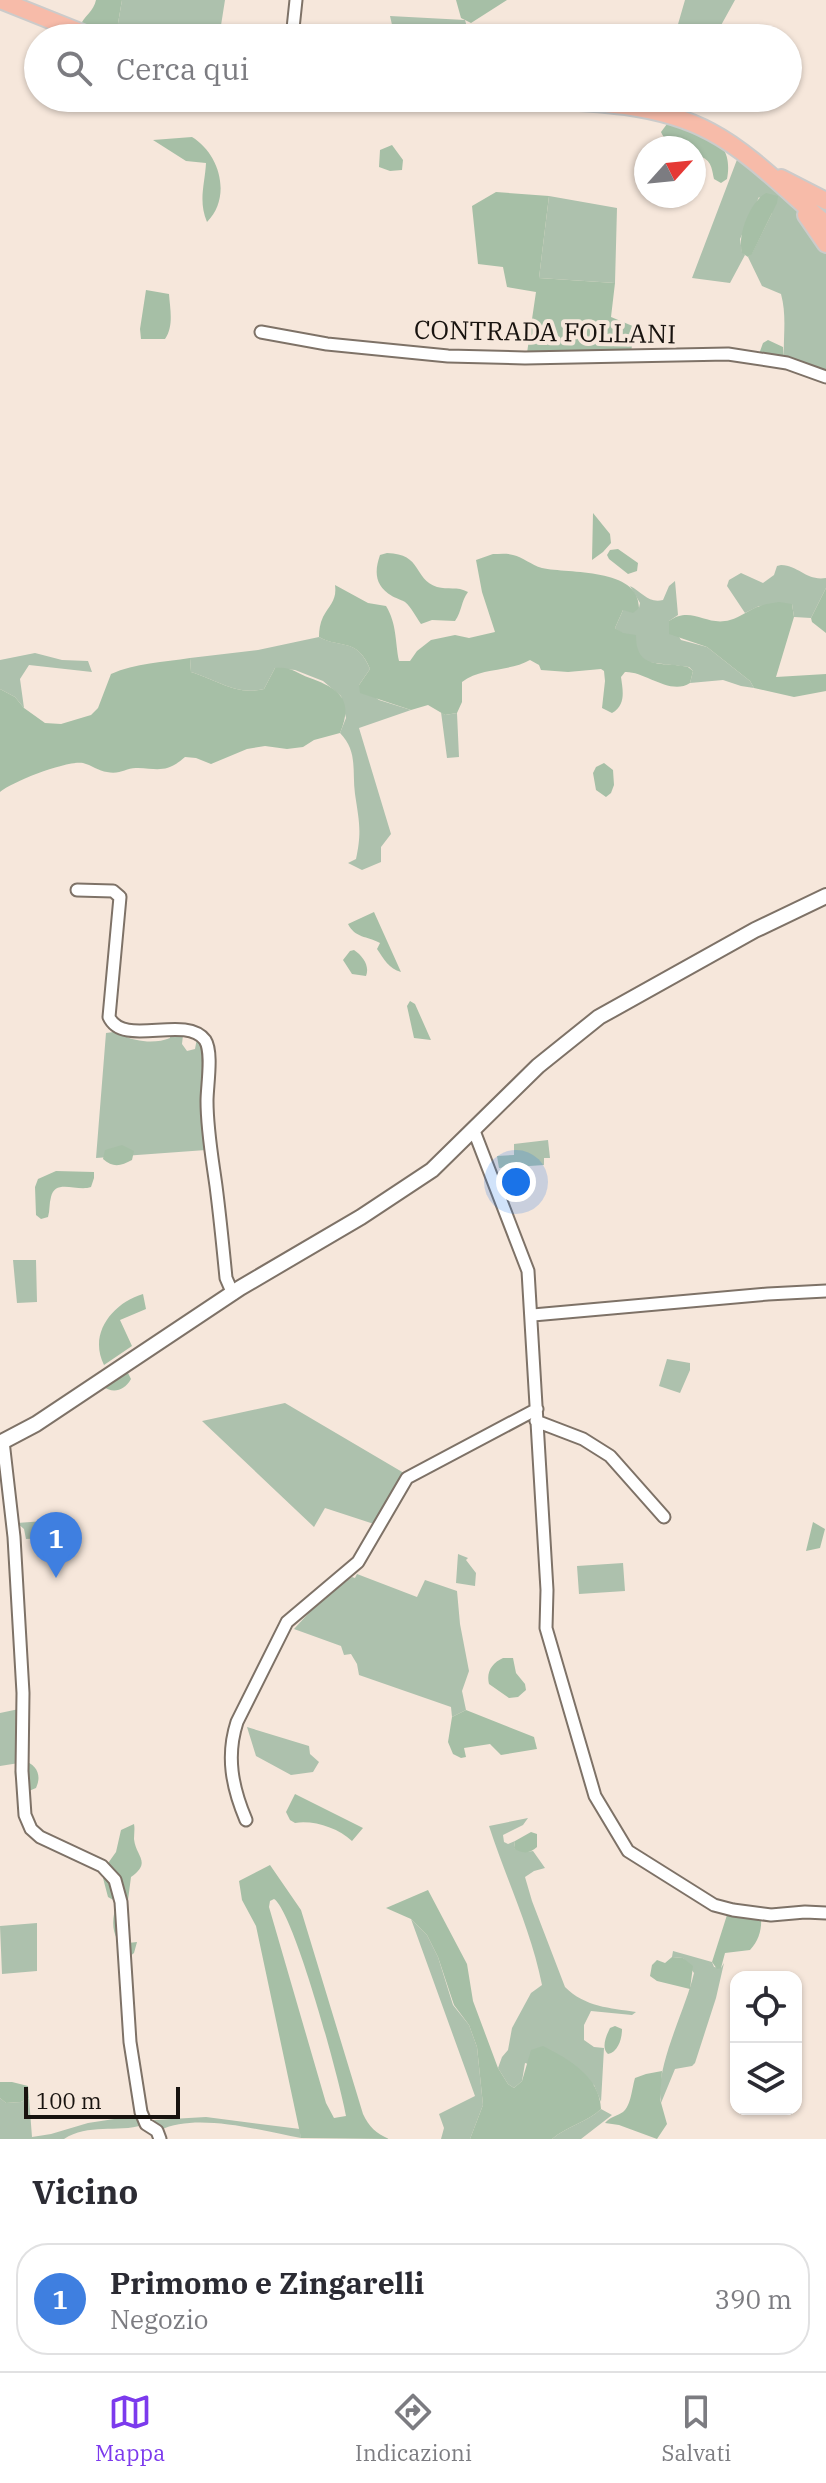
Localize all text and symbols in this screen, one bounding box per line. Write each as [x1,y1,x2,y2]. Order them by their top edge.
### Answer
search box [24,24,802,112]
icon: search [52,46,96,90]
text: Cerca qui [116,49,249,88]
north arrow [634,136,706,208]
street label: CONTRADA FOLLANI [414,312,676,350]
your location [496,1162,536,1202]
pin: 1 [30,1512,82,1578]
map controls [730,1971,802,2115]
button: locate [730,1971,802,2043]
button: layers [730,2043,802,2115]
scale bar [24,2083,180,2119]
text: 100 m [36,2086,102,2115]
text: Vicino [32,2169,138,2213]
text: Primomo e Zingarelli [110,2263,424,2302]
text: 1 [52,2282,68,2316]
text: 390 m [714,2282,792,2316]
text: Negozio [110,2302,209,2336]
tab: Mappa [95,2390,165,2467]
tab: Indicazioni [355,2390,472,2467]
tab: Salvati [662,2390,731,2467]

